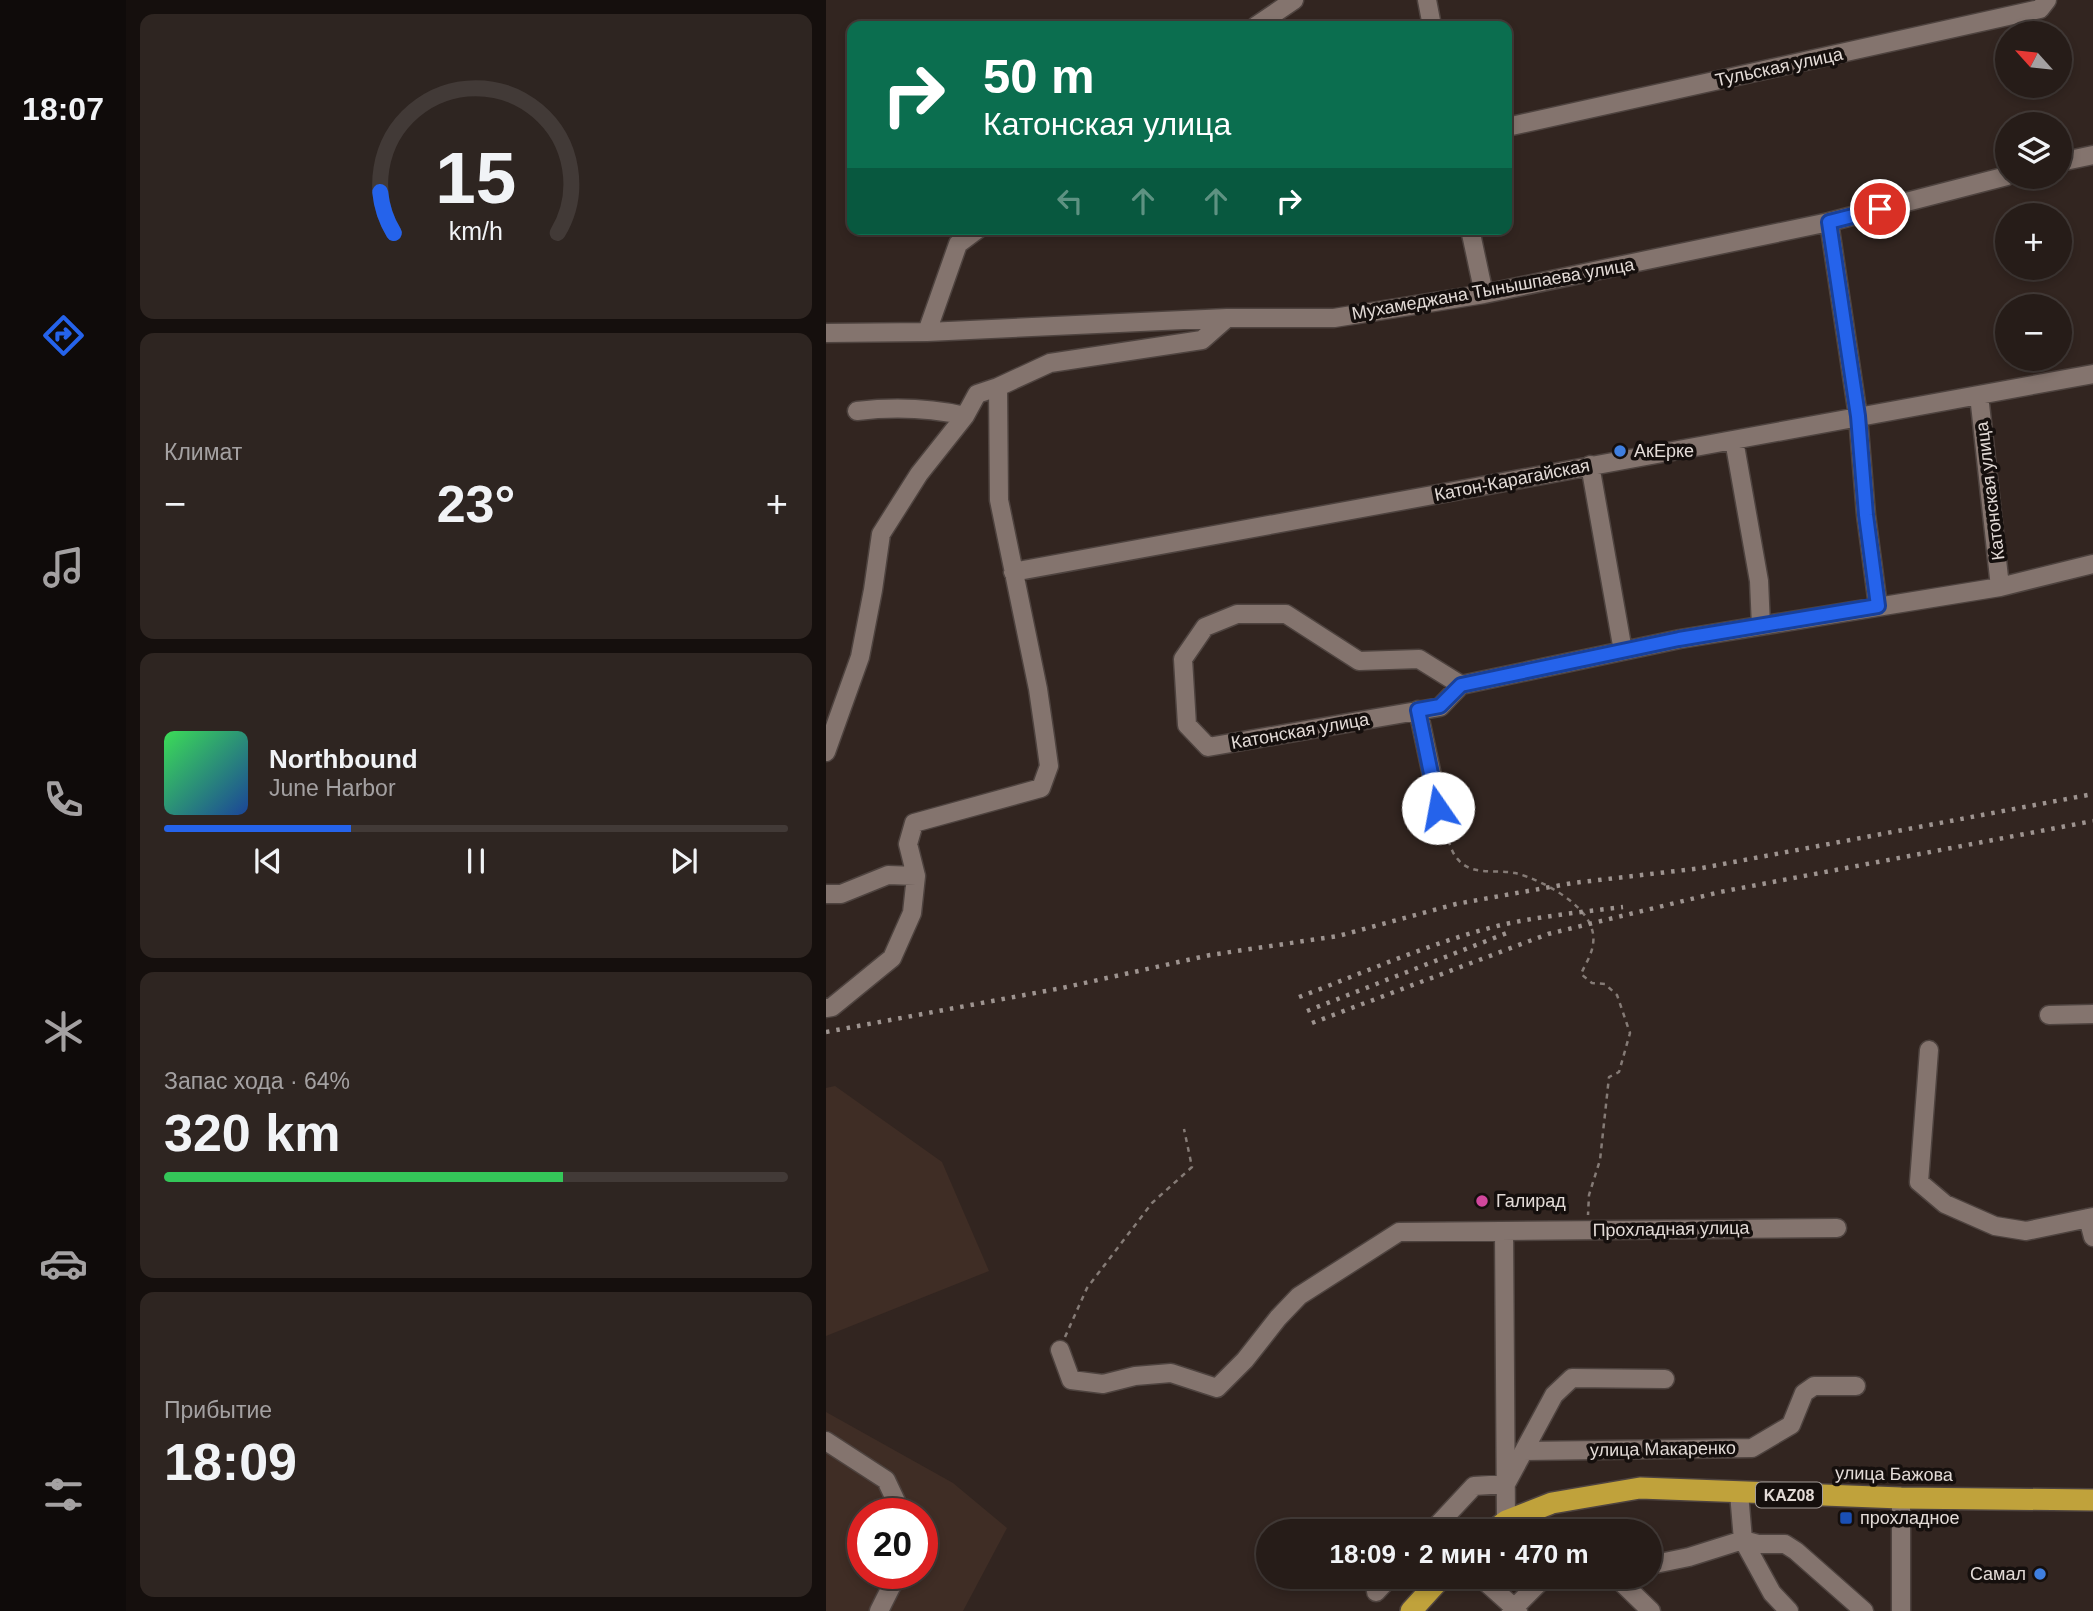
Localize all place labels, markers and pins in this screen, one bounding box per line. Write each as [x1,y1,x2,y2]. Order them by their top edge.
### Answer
pin [1850,179,1910,239]
place label: АкЕрке [1634,441,1694,461]
marker: АкЕрке [1612,443,1628,459]
place label: Галирад [1496,1191,1566,1211]
marker: Галирад [1474,1193,1490,1209]
place label: прохладное [1860,1508,1960,1528]
marker: прохладное [1838,1510,1854,1526]
place label: Самал [1970,1564,2026,1584]
marker: Самал [2032,1566,2048,1582]

